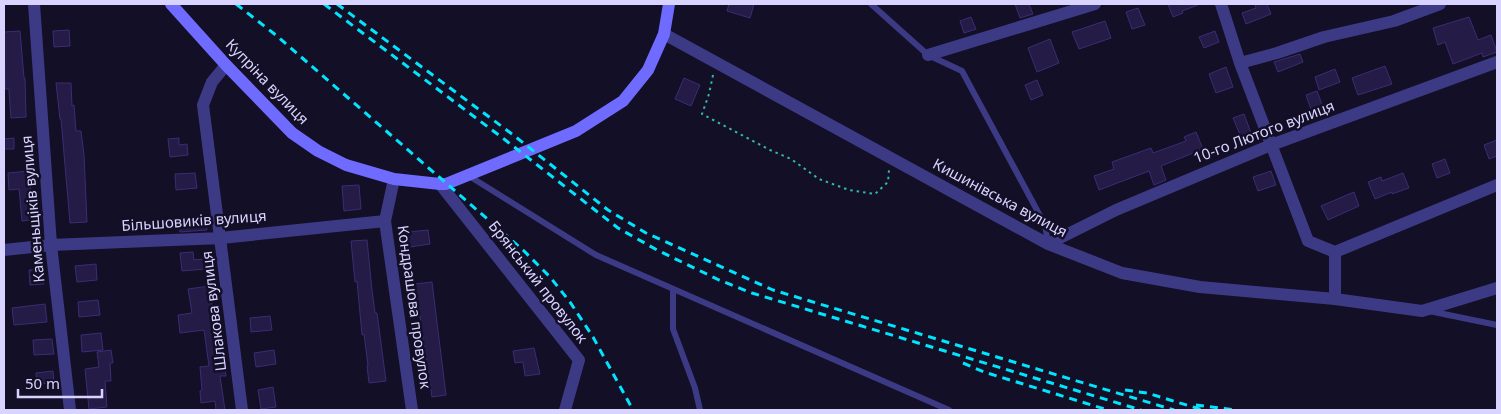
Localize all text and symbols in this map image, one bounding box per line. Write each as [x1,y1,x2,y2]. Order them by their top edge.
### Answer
street label: Купріна вулиця [222,34,314,128]
street label: 10-го Лютого вулиця [1190,95,1337,167]
street label: Каменьщіків вулиця [16,135,48,283]
street label: Кишинівська вулиця [930,153,1071,241]
street label: Більшовиків вулиця [121,205,267,235]
street label: Брянський провулок [485,216,593,347]
street label: Кондрашова провулок [394,224,436,390]
street label: Шлакова вулиця [196,250,230,372]
scale bar [18,366,101,398]
text: 50 m [25,373,60,393]

